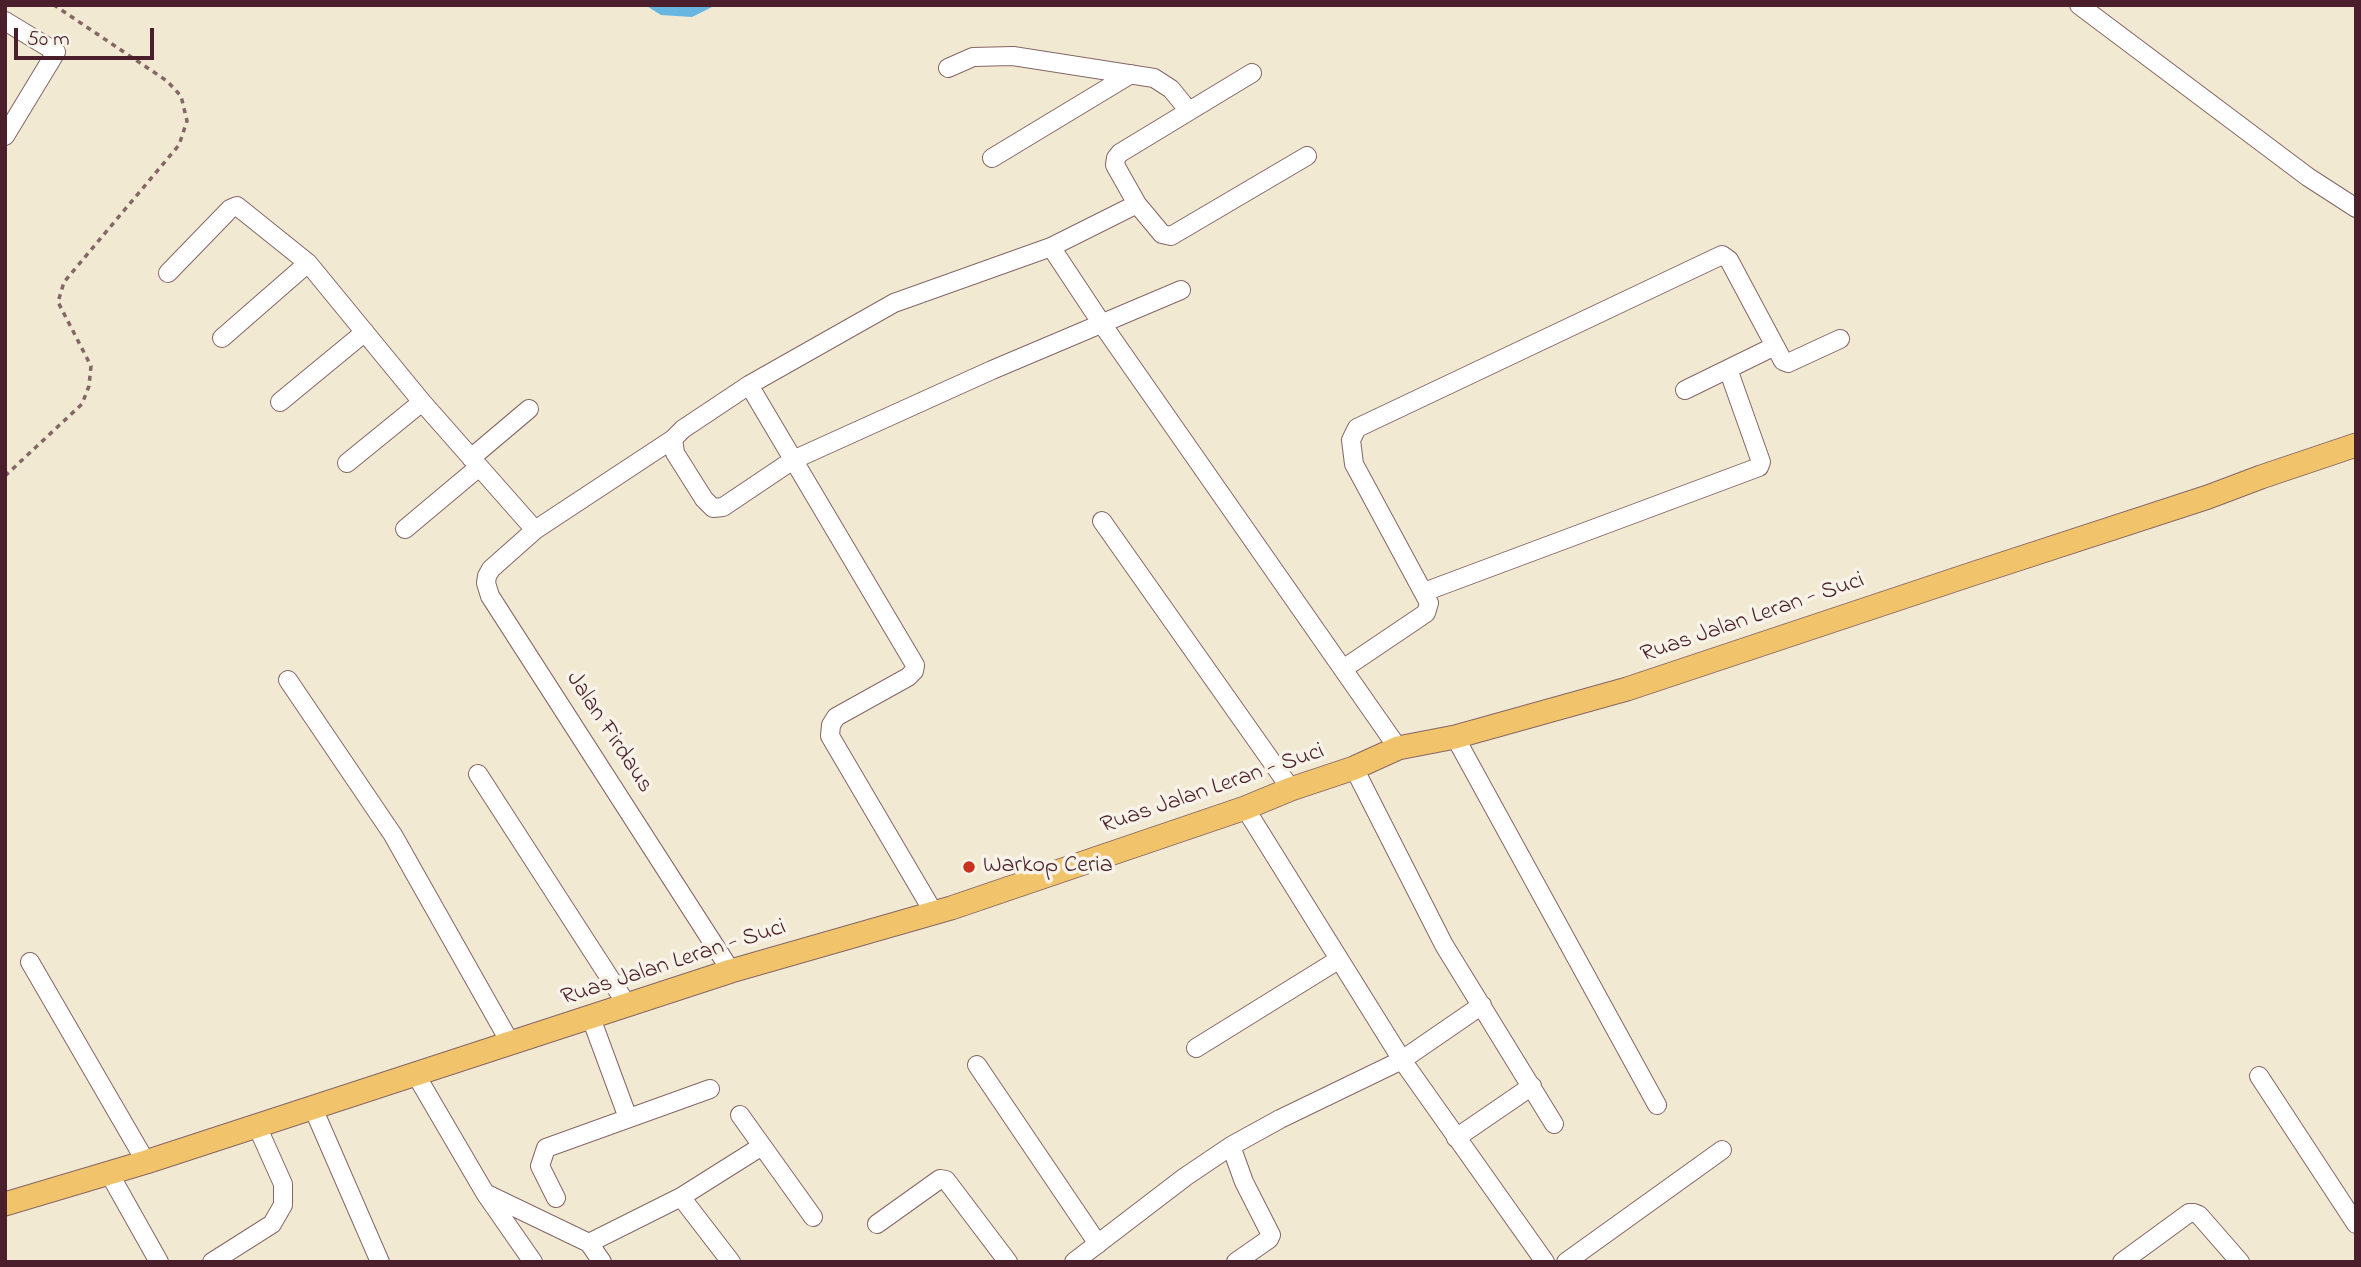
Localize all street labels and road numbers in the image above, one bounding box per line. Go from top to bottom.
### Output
street label: Ruas Jalan Leran - Suci [1637,567,1869,671]
street label: Jalan Firdaus [558,667,658,799]
street label: Ruas Jalan Leran - Suci [1097,738,1329,842]
street label: Ruas Jalan Leran - Suci [558,914,790,1014]

